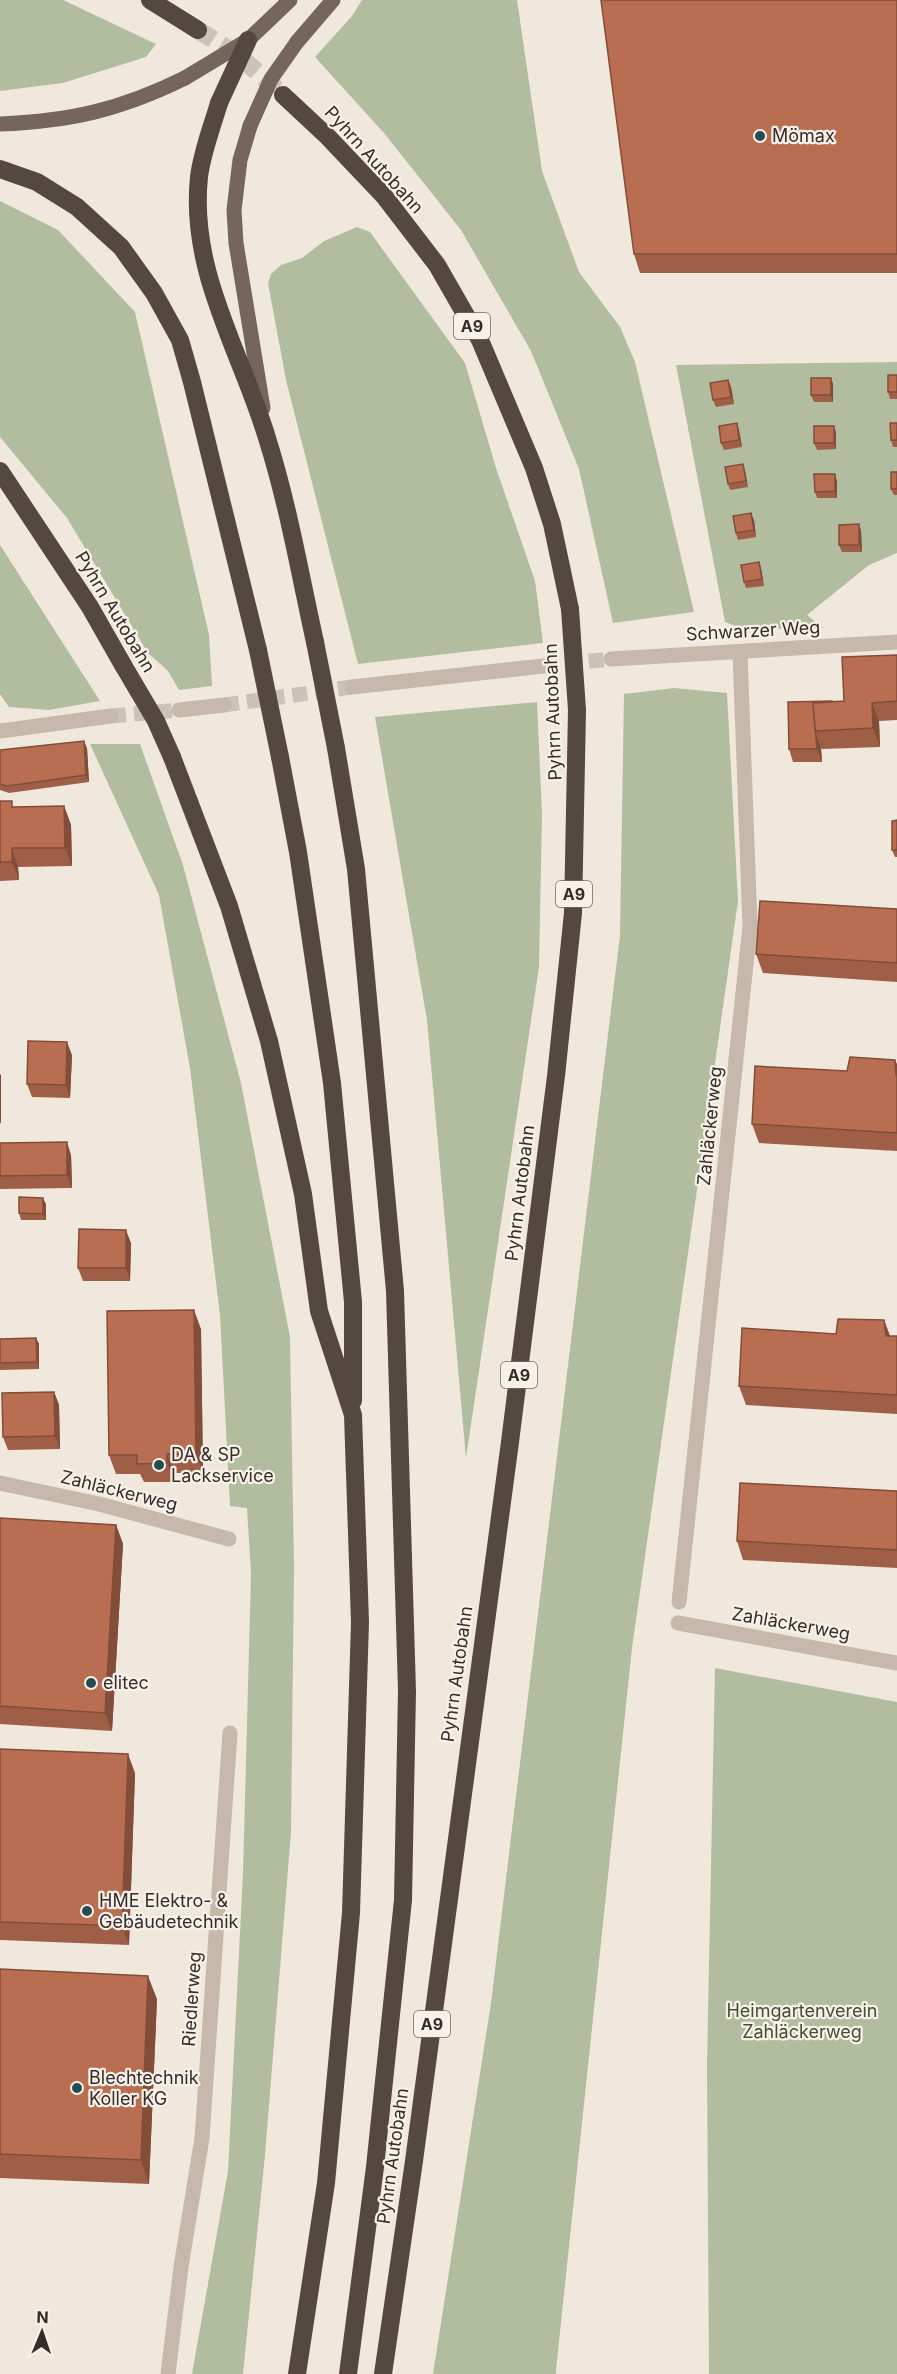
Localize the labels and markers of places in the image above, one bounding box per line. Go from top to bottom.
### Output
place label: Mömax [772,125,835,146]
marker: Mömax [753,129,767,143]
place label: DA & SP Lackservice [171,1444,274,1486]
marker: DA & SP Lackservice [152,1458,166,1472]
place label: elitec [103,1672,149,1693]
marker: elitec [84,1676,98,1690]
place label: HME Elektro- & Gebäudetechnik [99,1890,239,1932]
marker: HME Elektro- & Gebäudetechnik [80,1904,94,1918]
place label: Blechtechnik Koller KG [89,2067,199,2109]
marker: Blechtechnik Koller KG [70,2081,84,2095]

